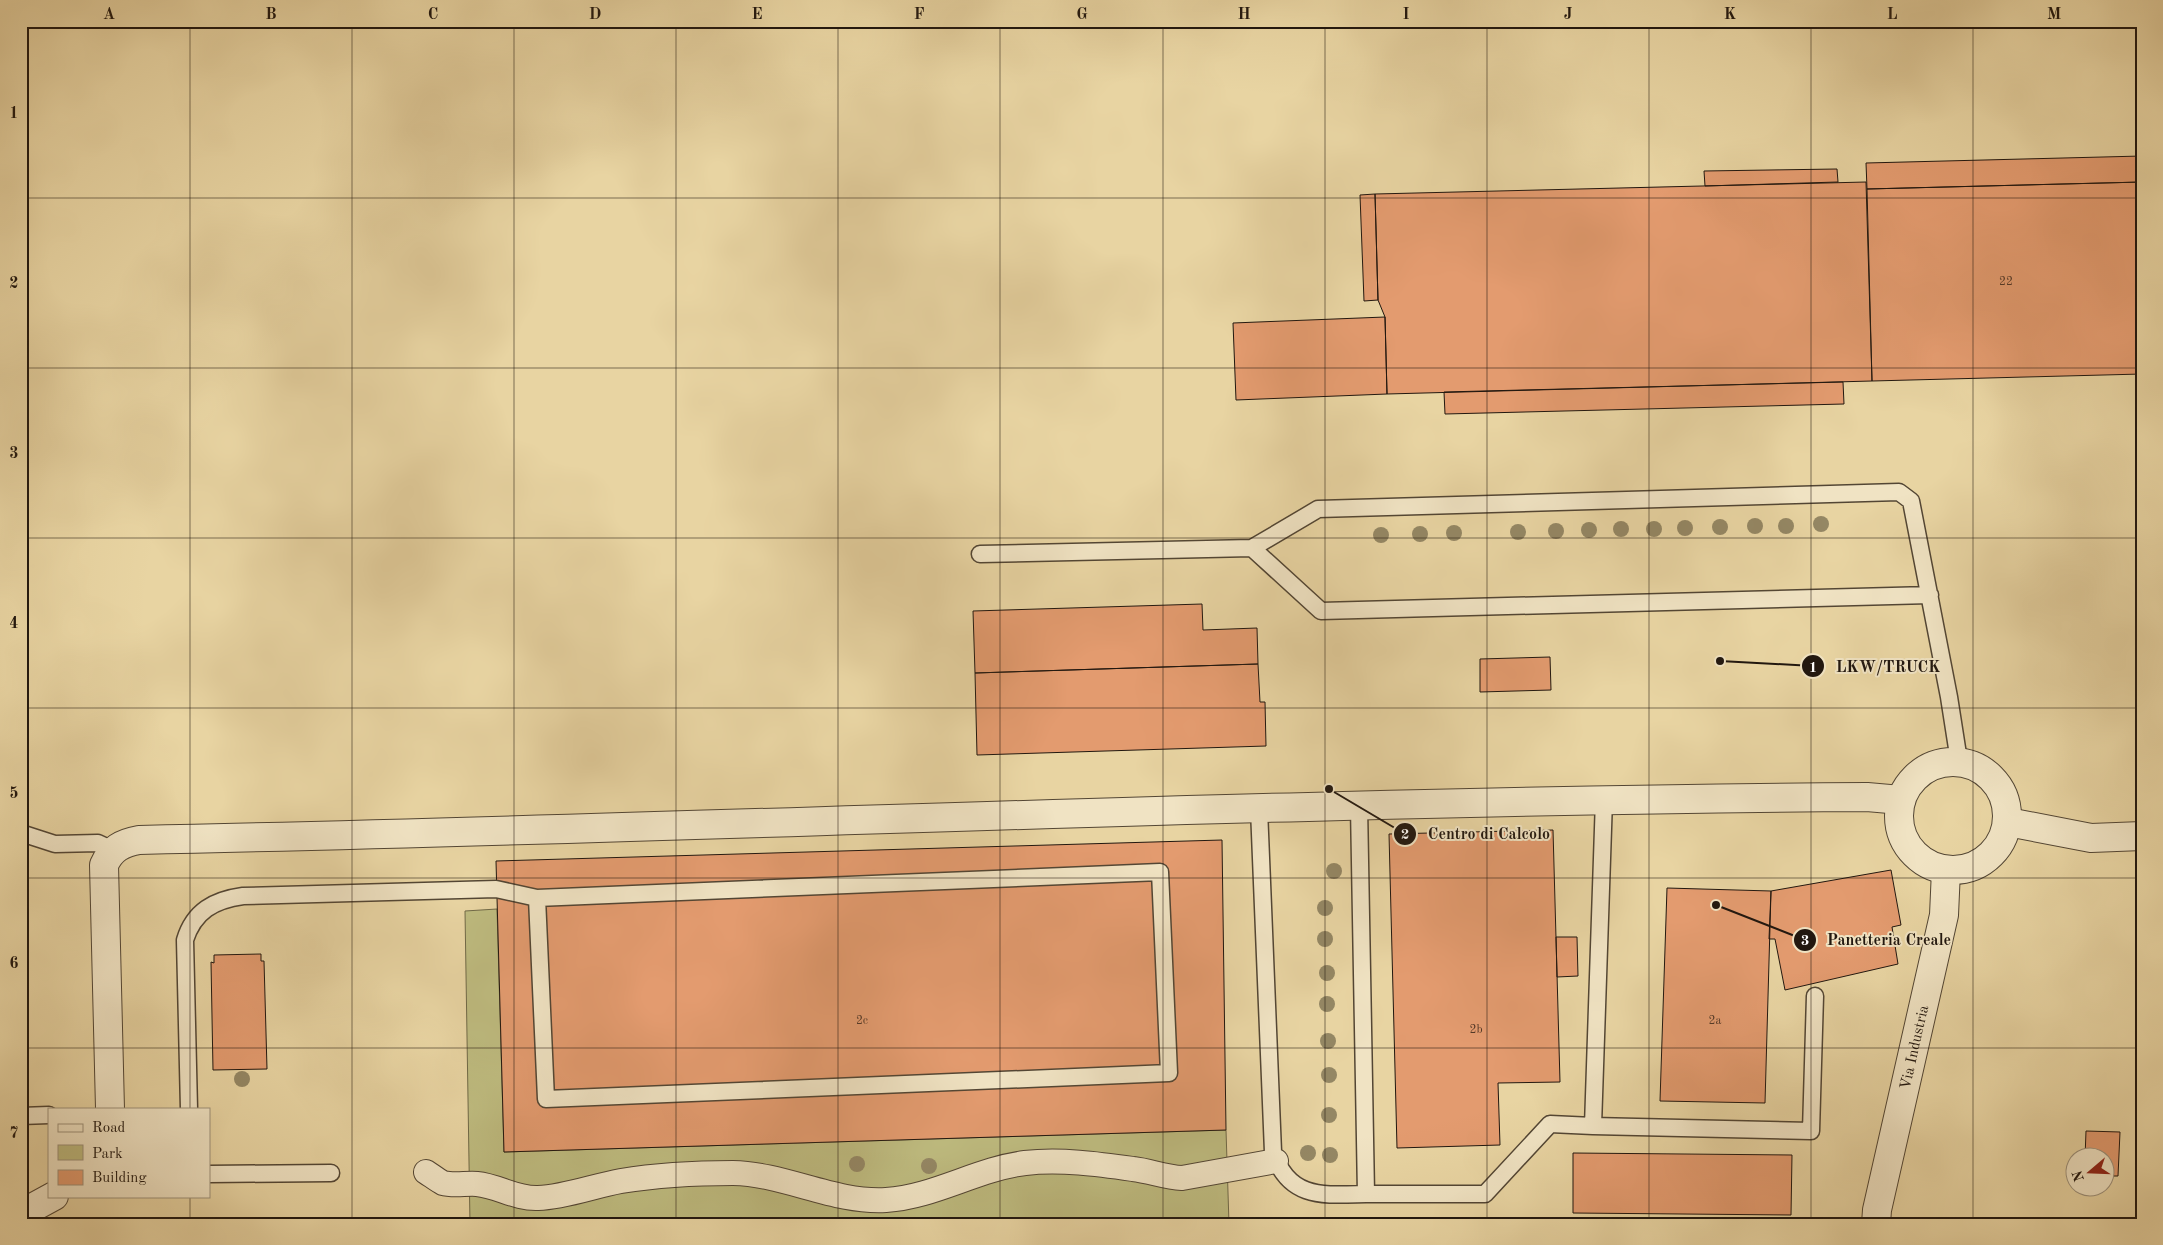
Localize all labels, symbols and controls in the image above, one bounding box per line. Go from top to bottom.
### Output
text: A [103,7,115,23]
text: B [265,7,277,23]
text: C [428,7,438,23]
text: D [589,7,601,23]
text: E [751,7,763,23]
text: F [914,7,925,23]
text: G [1076,7,1088,23]
text: H [1237,7,1251,23]
text: I [1402,7,1410,23]
text: J [1564,7,1573,23]
text: K [1724,7,1736,23]
text: L [1887,7,1898,23]
text: M [2047,7,2061,23]
text: 1 [9,106,19,122]
text: 2 [9,276,19,292]
house number: 22 [1999,276,2013,288]
text: 3 [9,446,19,462]
text: 4 [9,616,19,632]
callout: LKW/TRUCK [1800,651,1950,682]
text: LKW/TRUCK [1836,660,1940,676]
text: 1 [1809,661,1817,676]
text: 5 [9,786,19,802]
callout: Centro di Calcolo [1393,818,1560,849]
text: Centro di Calcolo [1428,827,1550,843]
text: 2 [1401,828,1409,843]
callout: Panetteria Creale [1792,924,1962,955]
text: Panetteria Creale [1827,933,1951,949]
text: 3 [1801,934,1809,949]
text: 6 [9,956,19,972]
street label: Via Industria [1899,1003,1932,1091]
house number: 2c [856,1015,868,1027]
house number: 2a [1709,1015,1722,1027]
house number: 2b [1469,1024,1483,1036]
legend [48,1108,210,1198]
text: Road [92,1121,126,1136]
text: 7 [9,1126,19,1142]
text: Park [92,1147,123,1162]
north arrow [2066,1148,2116,1198]
text: N [2070,1168,2087,1183]
text: Building [92,1171,147,1186]

